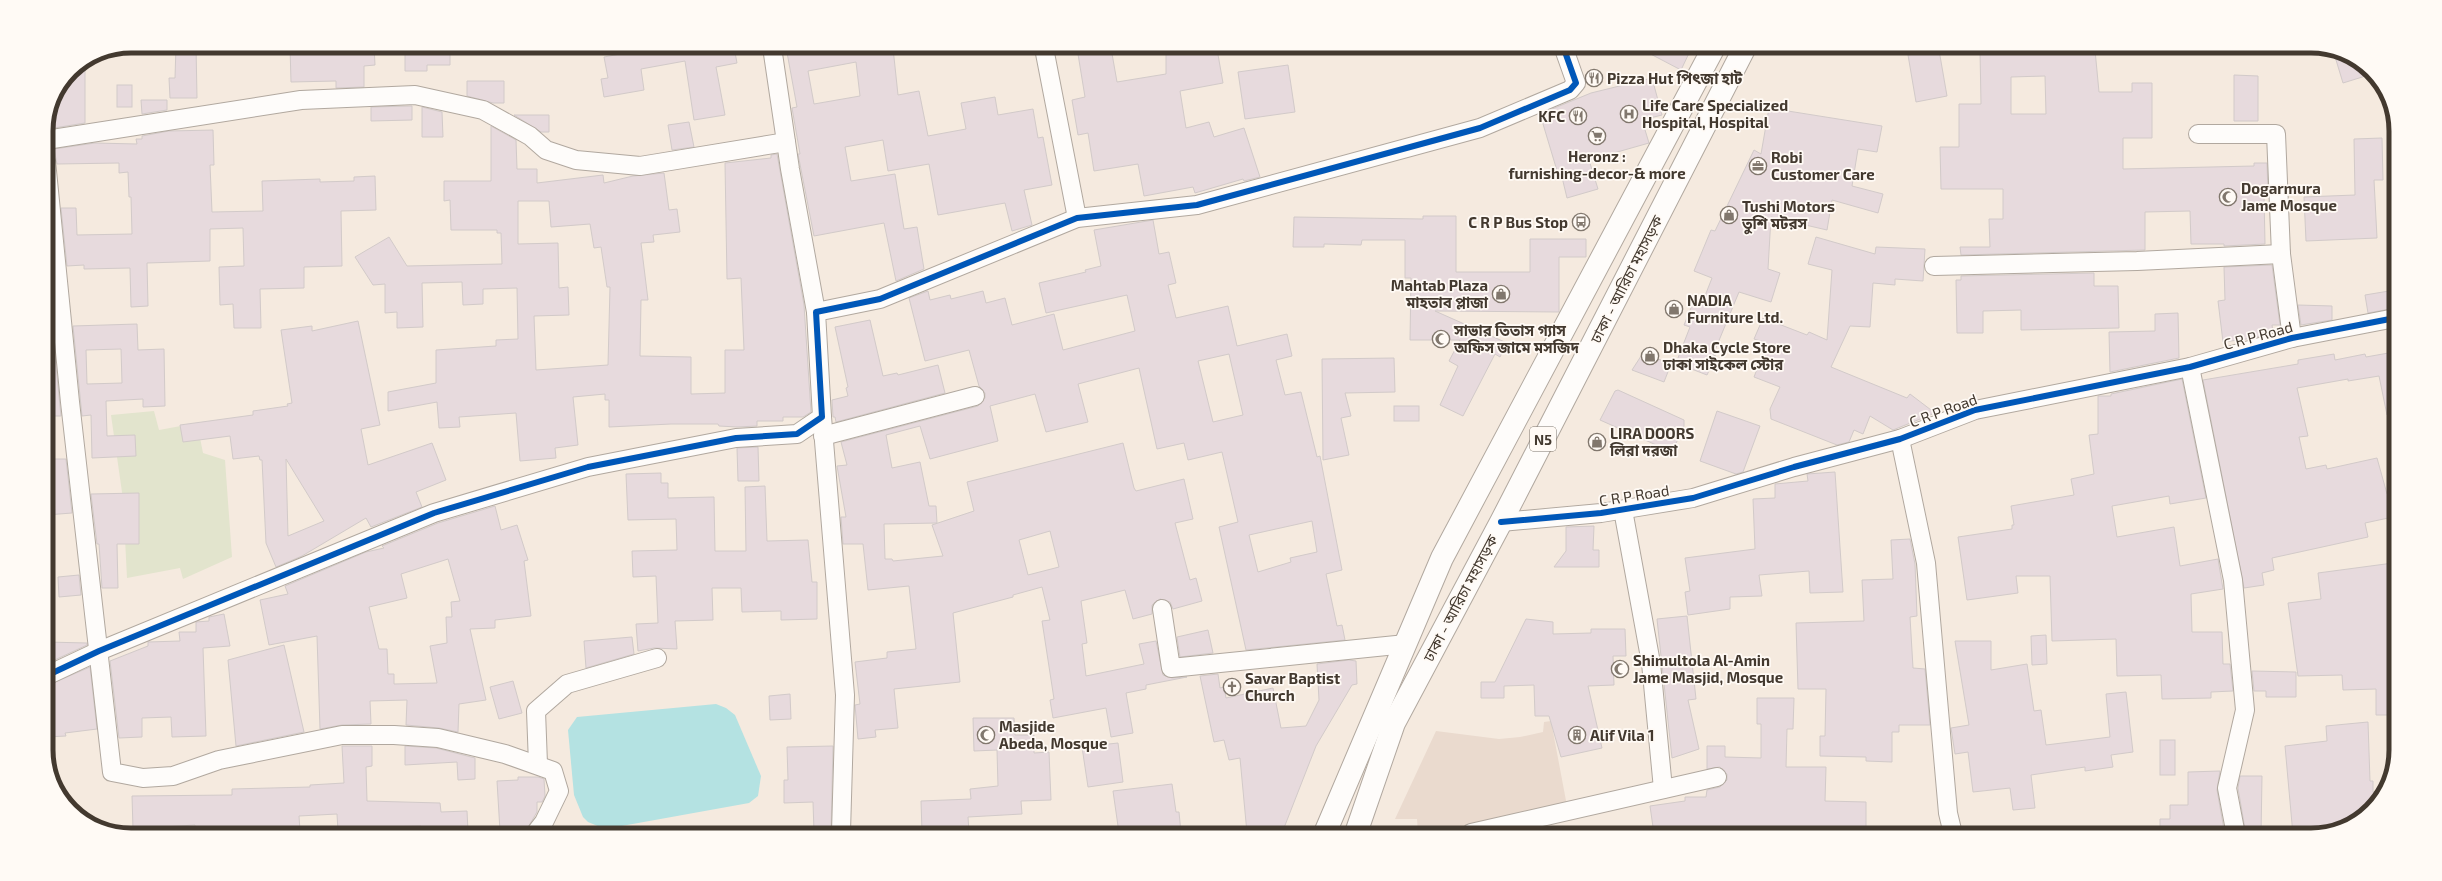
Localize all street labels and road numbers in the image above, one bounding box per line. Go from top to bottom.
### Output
street label: ঢাকা - আরিচা মহাসড়ক [1586,211,1666,347]
street label: C R P Road [2221,317,2295,353]
street label: C R P Road [1907,389,1979,431]
road number: N5 [1530,427,1556,451]
street label: C R P Road [1598,481,1670,509]
street label: ঢাকা - আরিচা মহাসড়ক [1419,531,1501,665]

